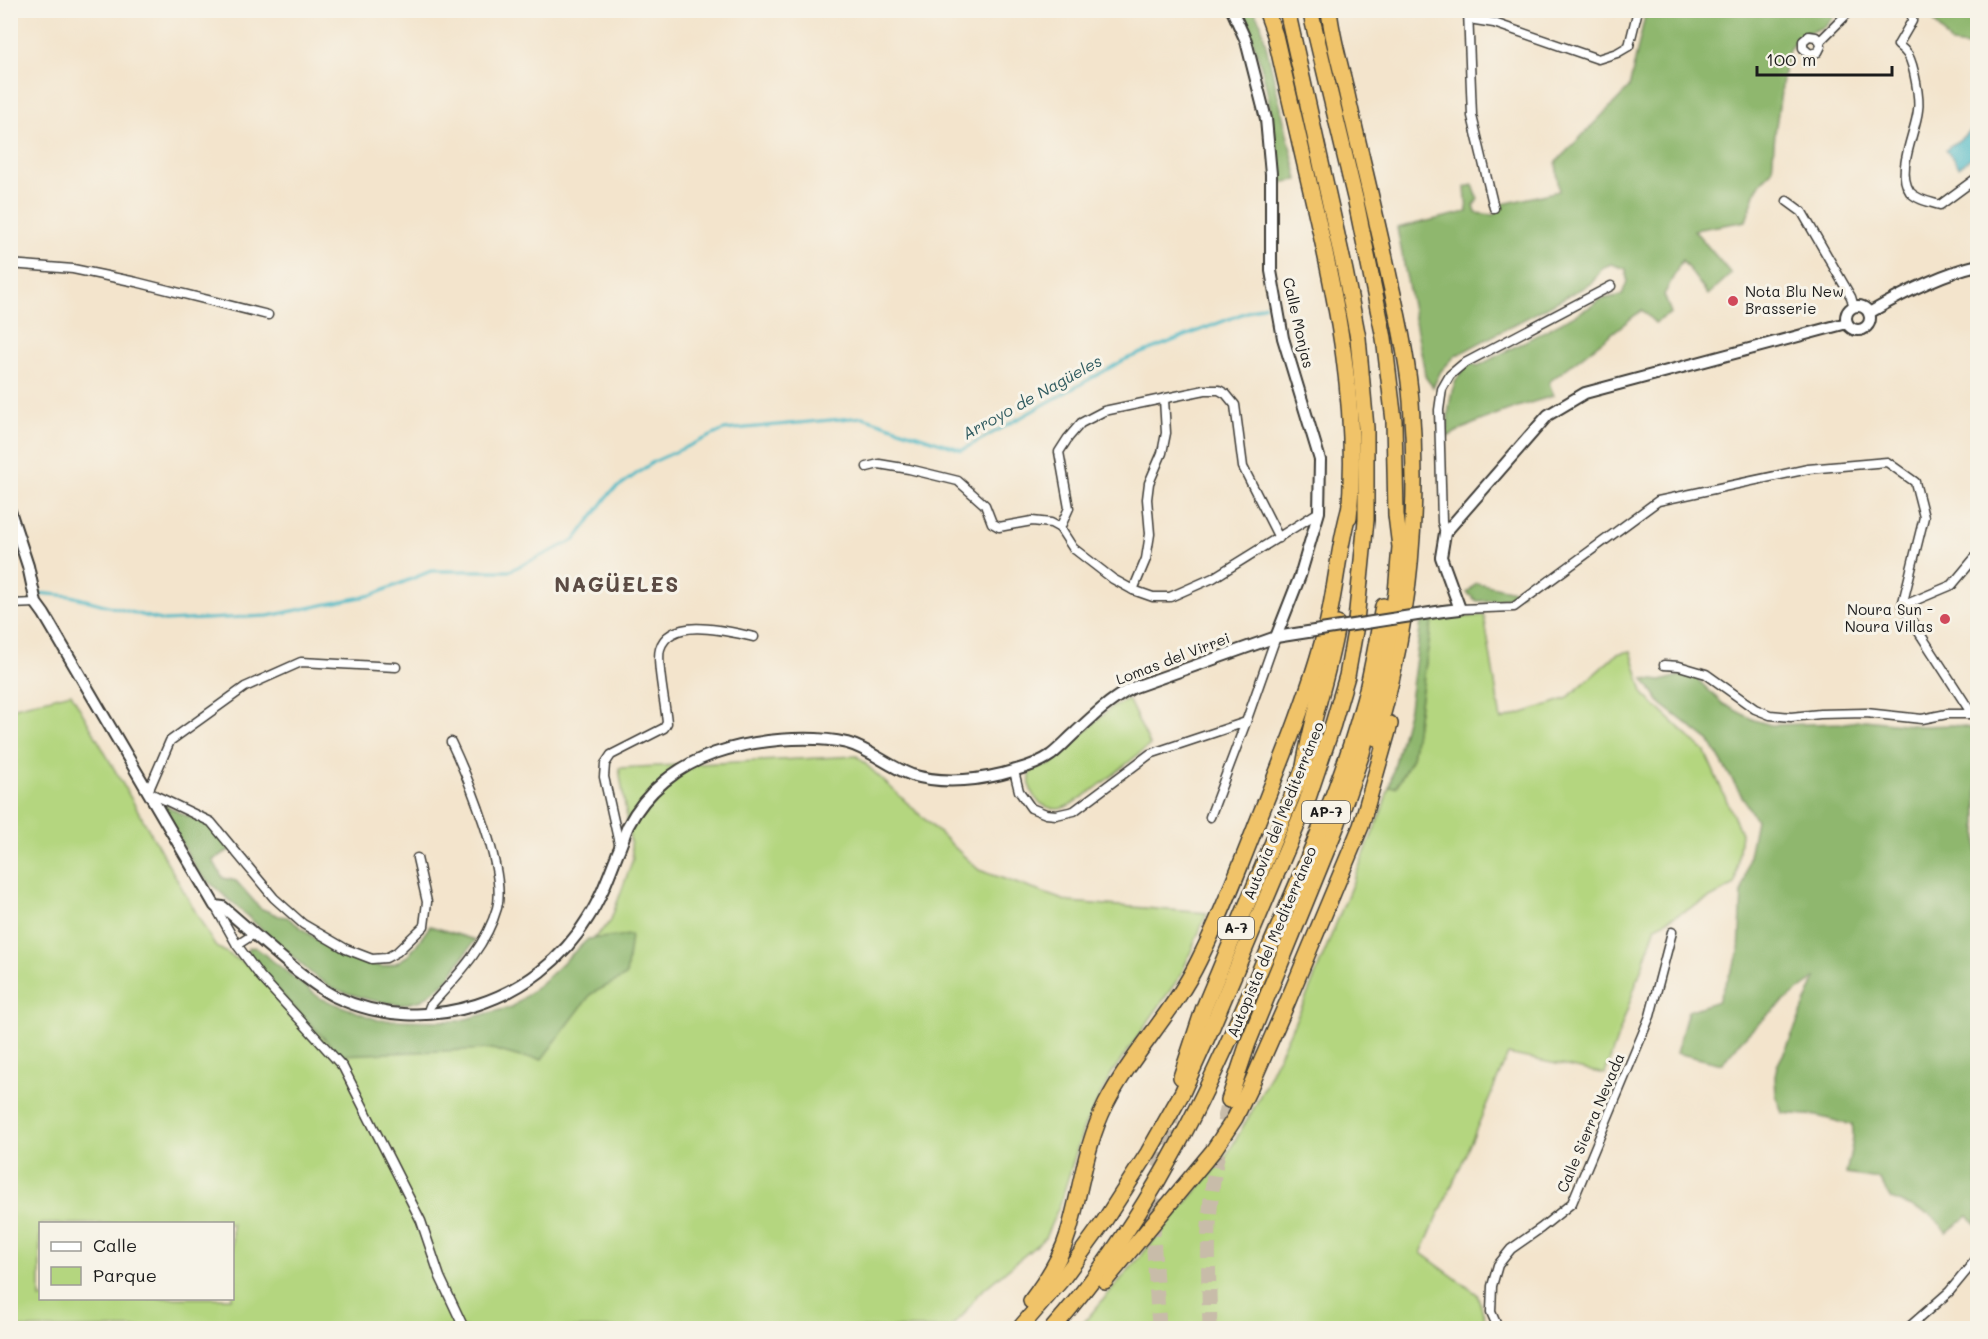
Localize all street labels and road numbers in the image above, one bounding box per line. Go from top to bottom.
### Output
street label: Calle Monjas [1279,275,1319,370]
street label: Lomas del Virrei [1113,627,1233,689]
street label: Autovía del Mediterráneo [1238,719,1328,903]
road number: AP-7 [1302,801,1350,823]
street label: Autopista del Mediterráneo [1222,843,1320,1040]
road number: A-7 [1218,917,1254,939]
street label: Calle Sierra Nevada [1552,1050,1629,1195]

